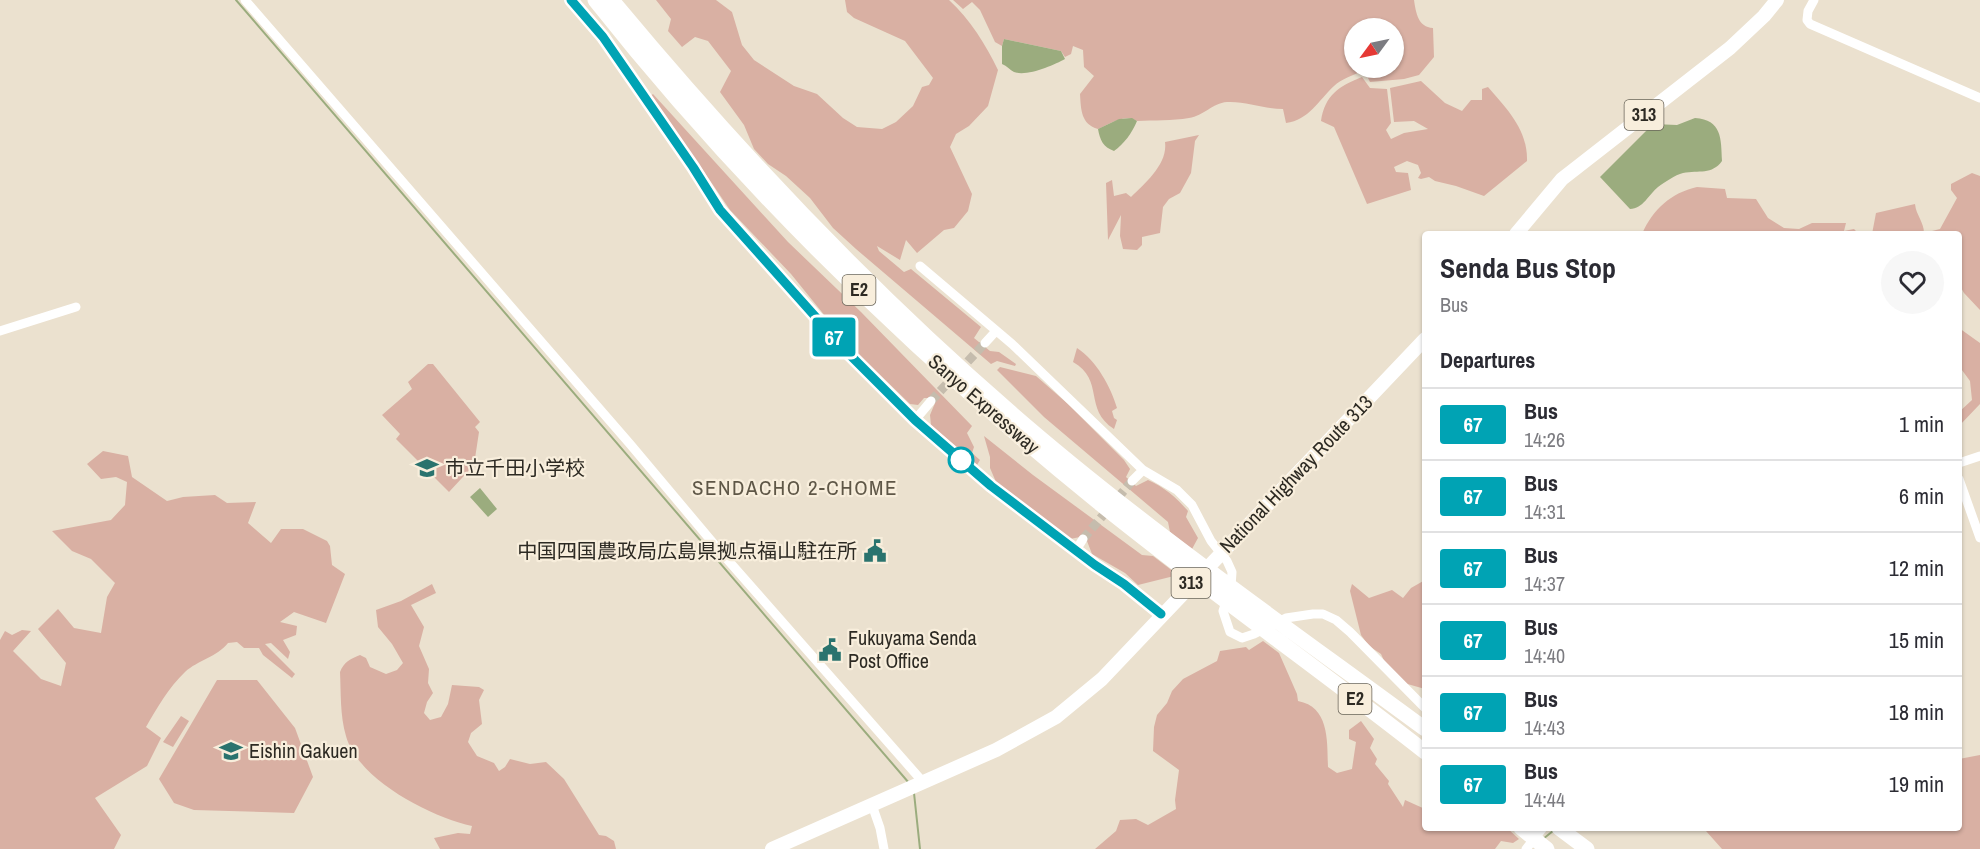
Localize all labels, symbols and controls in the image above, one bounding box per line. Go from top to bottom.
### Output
north arrow [1344,18,1404,78]
map controls [1344,18,1404,78]
road number: 313 [1624,100,1664,130]
text: Senda Bus Stop [1440,249,1616,287]
button: heart [1881,251,1944,314]
road number: E2 [842,275,876,305]
text: Bus [1440,291,1468,318]
line badge: 67 [807,318,861,356]
text: 67 [824,323,844,352]
text: Departures [1440,345,1535,375]
street label: Sanyo Expressway [923,348,1046,460]
street label: National Highway Route 313 [1213,389,1378,558]
text: Bus [1524,396,1558,426]
text: 1 min [1899,409,1944,439]
text: 67 [1463,410,1483,439]
text: 14:26 [1524,426,1565,453]
unlabelled marker [948,447,974,473]
place label: 市立千田小学校 [445,454,585,481]
school or university icon: 市立千田小学校 [414,455,440,481]
text: Bus [1524,468,1558,498]
district label: SENDACHO 2-CHOME [692,473,898,502]
text: 6 min [1899,481,1944,511]
text: 67 [1463,482,1483,511]
text: 14:31 [1524,498,1565,525]
place label: 中国四国農政局広島県拠点福山駐在所 [517,537,857,564]
public building icon: 中国四国農政局広島県拠点福山駐在所 [862,538,888,564]
text: Bus [1524,540,1558,570]
text: 12 min [1889,553,1944,583]
text: 67 [1463,554,1483,583]
road number: 313 [1172,568,1210,598]
text: 14:37 [1524,570,1565,597]
text: Bus [1524,612,1558,642]
place label: Fukuyama Senda Post Office [848,624,977,674]
text: 15 min [1889,625,1944,655]
text: 67 [1463,626,1483,655]
public building icon: Fukuyama Senda Post Office [817,637,843,663]
text: 14:40 [1524,642,1565,669]
road number: E2 [1338,684,1372,714]
text: Bus [1524,684,1558,714]
text: 18 min [1889,697,1944,727]
text: 67 [1463,698,1483,727]
text: 14:43 [1524,714,1565,741]
place label: Eishin Gakuen [249,737,358,764]
school or university icon: Eishin Gakuen [218,738,244,764]
text: Bus [1524,756,1558,786]
text: 19 min [1889,769,1944,799]
text: 67 [1463,770,1483,799]
text: 14:44 [1524,786,1565,813]

